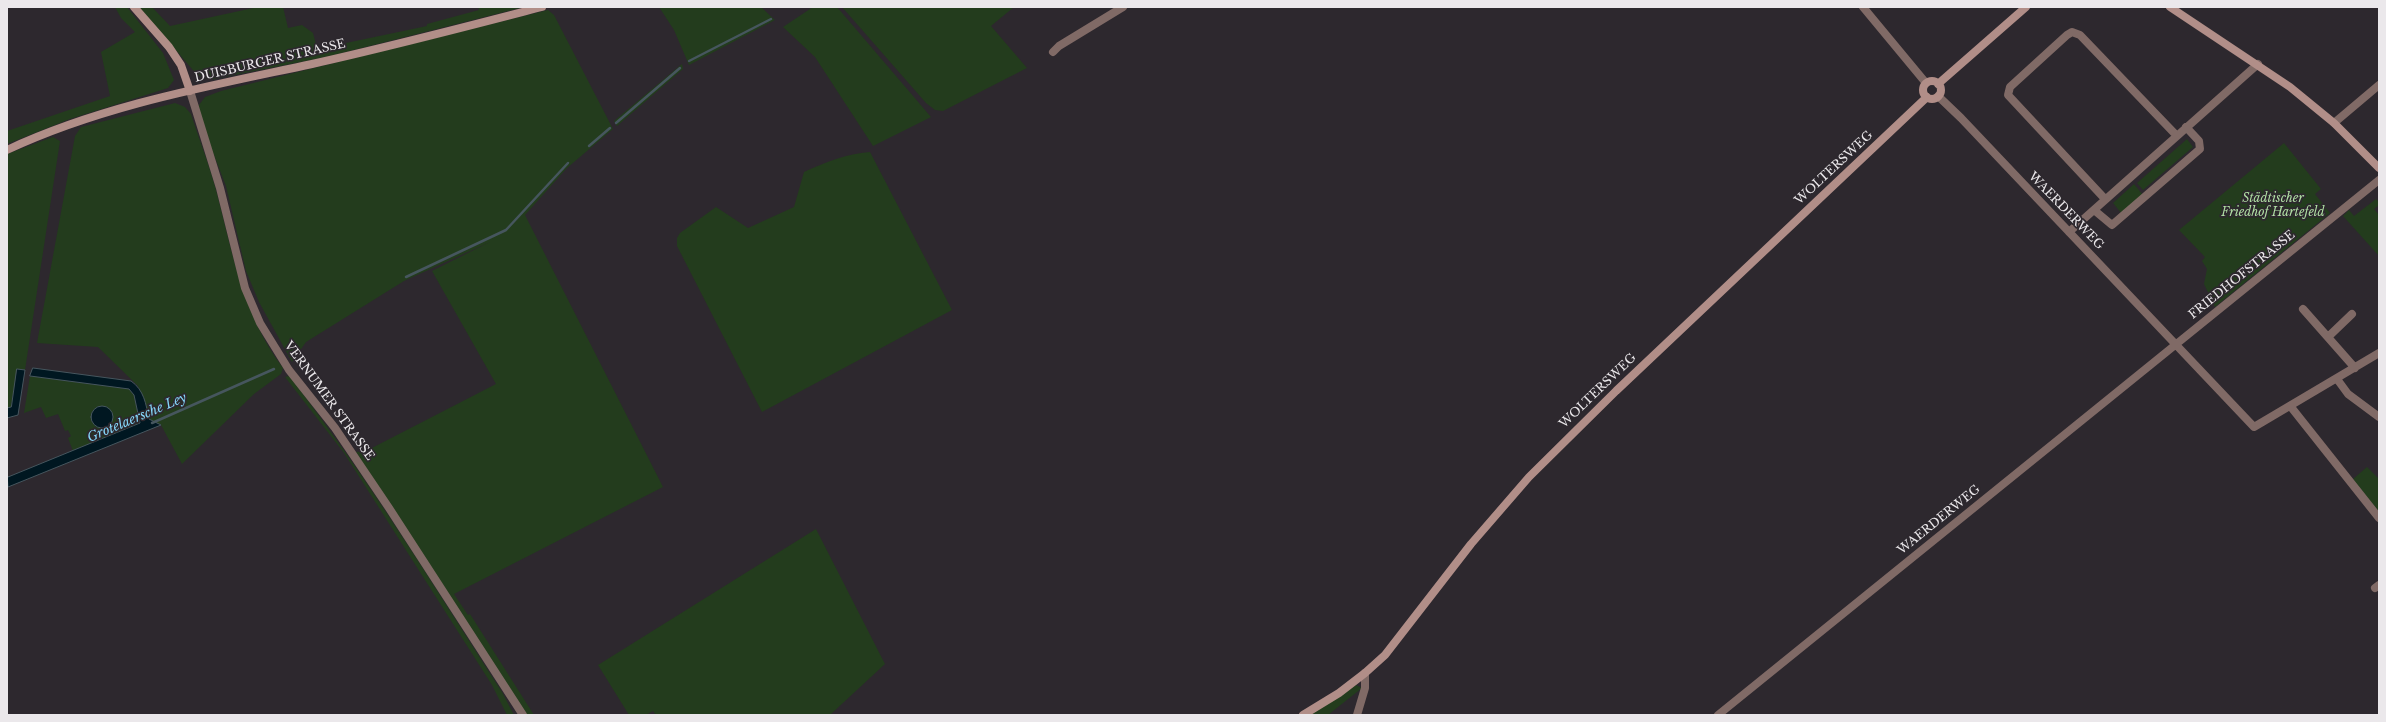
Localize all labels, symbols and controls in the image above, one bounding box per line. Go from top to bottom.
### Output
street label: DUISBURGER STRASSE [193,37,347,85]
street label: WOLTERSWEG [1792,128,1876,208]
street label: WAERDERWEG [2025,169,2107,253]
park label: Städtischer Friedhof Hartefeld [2221,192,2325,220]
street label: FRIEDHOFSTRASSE [2186,228,2298,322]
street label: VERNUMER STRASSE [281,339,377,463]
street label: WOLTERSWEG [1557,351,1639,431]
water label: Grotelaersche Ley [85,390,189,446]
street label: WAERDERWEG [1895,482,1983,558]

